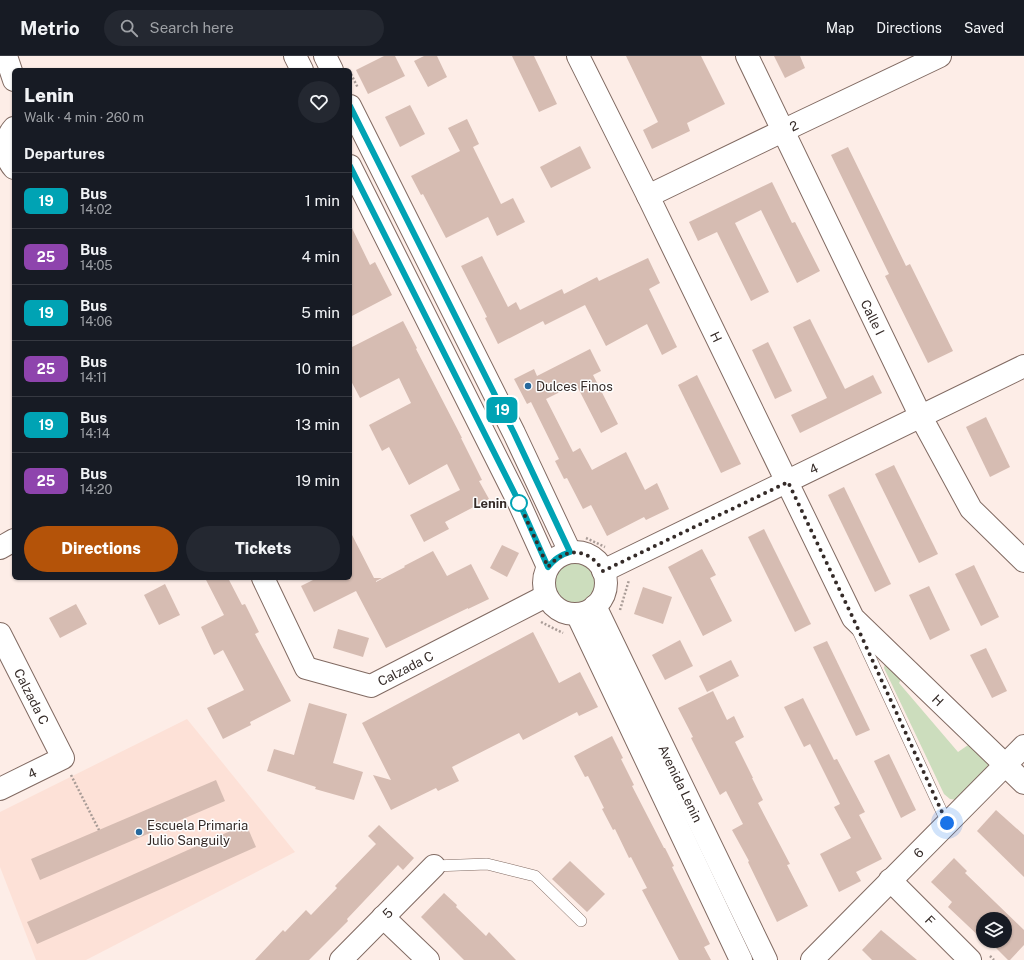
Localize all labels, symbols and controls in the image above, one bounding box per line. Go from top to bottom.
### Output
search box [104,10,384,46]
text: Metrio [20,17,80,39]
icon: search [118,17,140,39]
text: Search here [150,19,234,36]
text: Map [826,20,854,36]
text: Directions [876,20,942,36]
text: Saved [964,20,1004,36]
button: heart [298,81,340,123]
text: Lenin [24,84,74,106]
text: Walk · 4 min · 260 m [24,110,144,125]
street label: 2 [787,117,801,134]
text: Departures [24,145,105,162]
text: Bus [80,185,107,202]
text: 1 min [305,192,340,209]
text: 19 [38,193,54,209]
text: 14:02 [80,202,112,217]
text: Bus [80,241,107,258]
text: 4 min [301,248,340,265]
text: 25 [37,249,55,265]
text: 14:05 [80,258,113,273]
text: Bus [80,297,107,314]
street label: Calle I [858,297,887,338]
text: 5 min [301,304,340,321]
text: 19 [38,305,54,321]
text: 14:06 [80,314,112,329]
street label: H [707,329,725,345]
text: Bus [80,353,107,370]
text: 10 min [296,360,340,377]
text: 25 [37,361,55,377]
text: 14:11 [80,370,107,385]
place label: Dulces Finos [536,379,613,394]
marker: Dulces Finos [523,381,533,391]
line badge: 19 [484,397,520,423]
text: 19 [494,402,510,418]
text: Bus [80,409,107,426]
text: 13 min [295,416,340,433]
text: 19 [38,417,54,433]
text: 14:14 [80,426,110,441]
street label: 4 [807,460,821,478]
text: Bus [80,465,107,482]
text: 19 min [295,472,340,489]
text: 25 [37,473,55,489]
text: 14:20 [80,482,112,497]
marker: Lenin [510,494,528,512]
place label: Lenin [473,496,507,511]
button: Directions [24,526,178,572]
button: Tickets [186,526,340,572]
street label: Calzada C [375,648,436,689]
street label: Calzada C [11,666,52,727]
street label: H [929,692,947,709]
street label: Avenida Lenin [655,742,705,825]
street label: 4 [25,765,39,782]
your location [937,813,957,833]
place label: Escuela Primaria Julio Sanguily [147,818,248,848]
marker: Escuela Primaria Julio Sanguily [134,827,144,837]
street label: 6 [910,845,927,861]
street label: 5 [380,905,396,922]
map controls [976,912,1012,948]
button: layers [976,912,1012,948]
street label: F [922,913,938,929]

